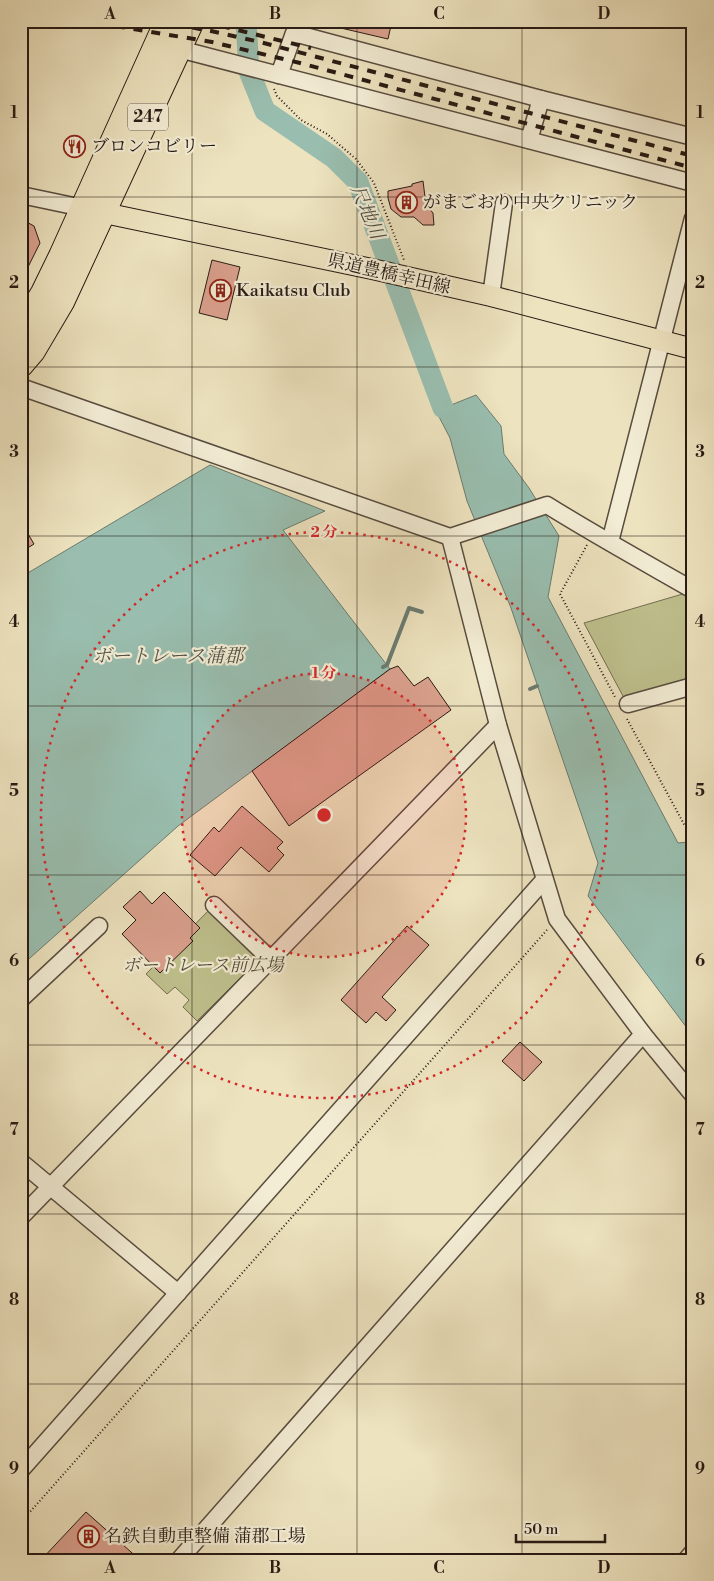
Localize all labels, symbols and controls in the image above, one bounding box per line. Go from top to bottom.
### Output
text: A [103,4,116,24]
text: B [269,4,281,24]
text: C [433,4,445,24]
text: D [598,4,611,24]
text: 1 [10,103,18,123]
text: 1 [696,103,704,123]
road number: 247 [128,104,168,130]
restaurant icon: ブロンコビリー [63,134,87,158]
place label: ブロンコビリー [91,135,217,158]
water label: 尺地川 [345,181,390,245]
building icon: がまごおり中央クリニック [395,190,419,214]
place label: がまごおり中央クリニック [423,191,638,214]
street label: 県道豊橋幸田線 [325,249,453,299]
text: 2 [9,273,19,293]
text: 2 [695,273,705,293]
building icon: Kaikatsu Club [208,278,232,302]
place label: Kaikatsu Club [236,279,350,302]
text: 3 [9,442,19,462]
text: 3 [695,442,705,462]
text: 2 分 [311,523,337,542]
text: 4 [9,612,20,632]
text: 4 [695,612,706,632]
water label: ボートレース蒲郡 [92,644,247,668]
text: 1 分 [312,664,336,683]
text: 5 [9,781,19,801]
text: 5 [695,781,705,801]
centre of rings [315,806,333,824]
text: 6 [9,951,19,971]
text: 6 [695,951,705,971]
park label: ボートレース前広場 [122,954,286,977]
text: 7 [9,1120,19,1140]
text: 7 [695,1120,705,1140]
text: 8 [9,1290,19,1310]
text: 8 [695,1290,705,1310]
text: 9 [9,1459,19,1479]
text: 9 [695,1459,705,1479]
scale bar [516,1511,605,1543]
text: 50 m [524,1520,558,1539]
building icon: 名鉄自動車整備 蒲郡工場 [76,1524,100,1548]
place label: 名鉄自動車整備 蒲郡工場 [104,1525,306,1548]
text: A [103,1558,116,1578]
text: B [269,1558,281,1578]
text: C [433,1558,445,1578]
text: D [598,1558,611,1578]

